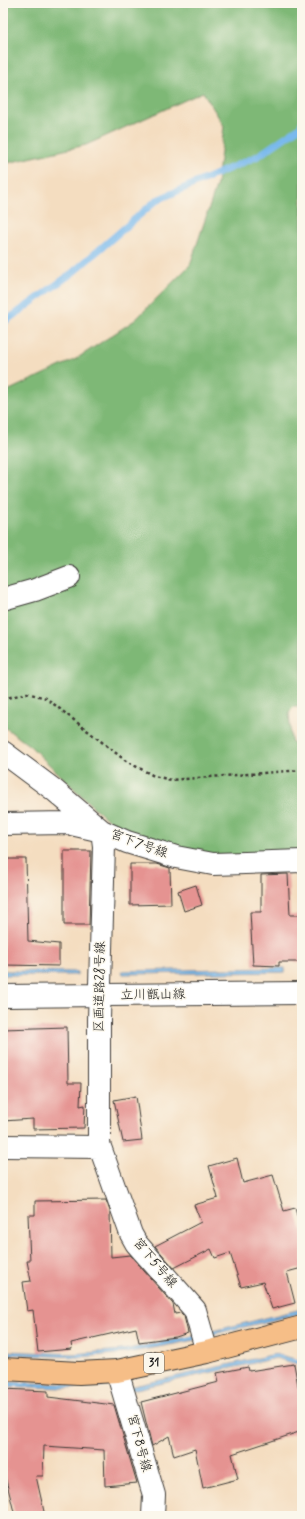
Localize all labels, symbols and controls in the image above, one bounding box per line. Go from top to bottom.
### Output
street label: 宮下7号線 [108,826,171,863]
street label: 区画道路28号線 [91,940,109,1033]
street label: 立川甑山線 [120,986,187,1004]
street label: 宮下5号線 [129,1235,181,1292]
road number: 31 [144,1353,164,1373]
street label: 宮下8号線 [123,1412,155,1475]

